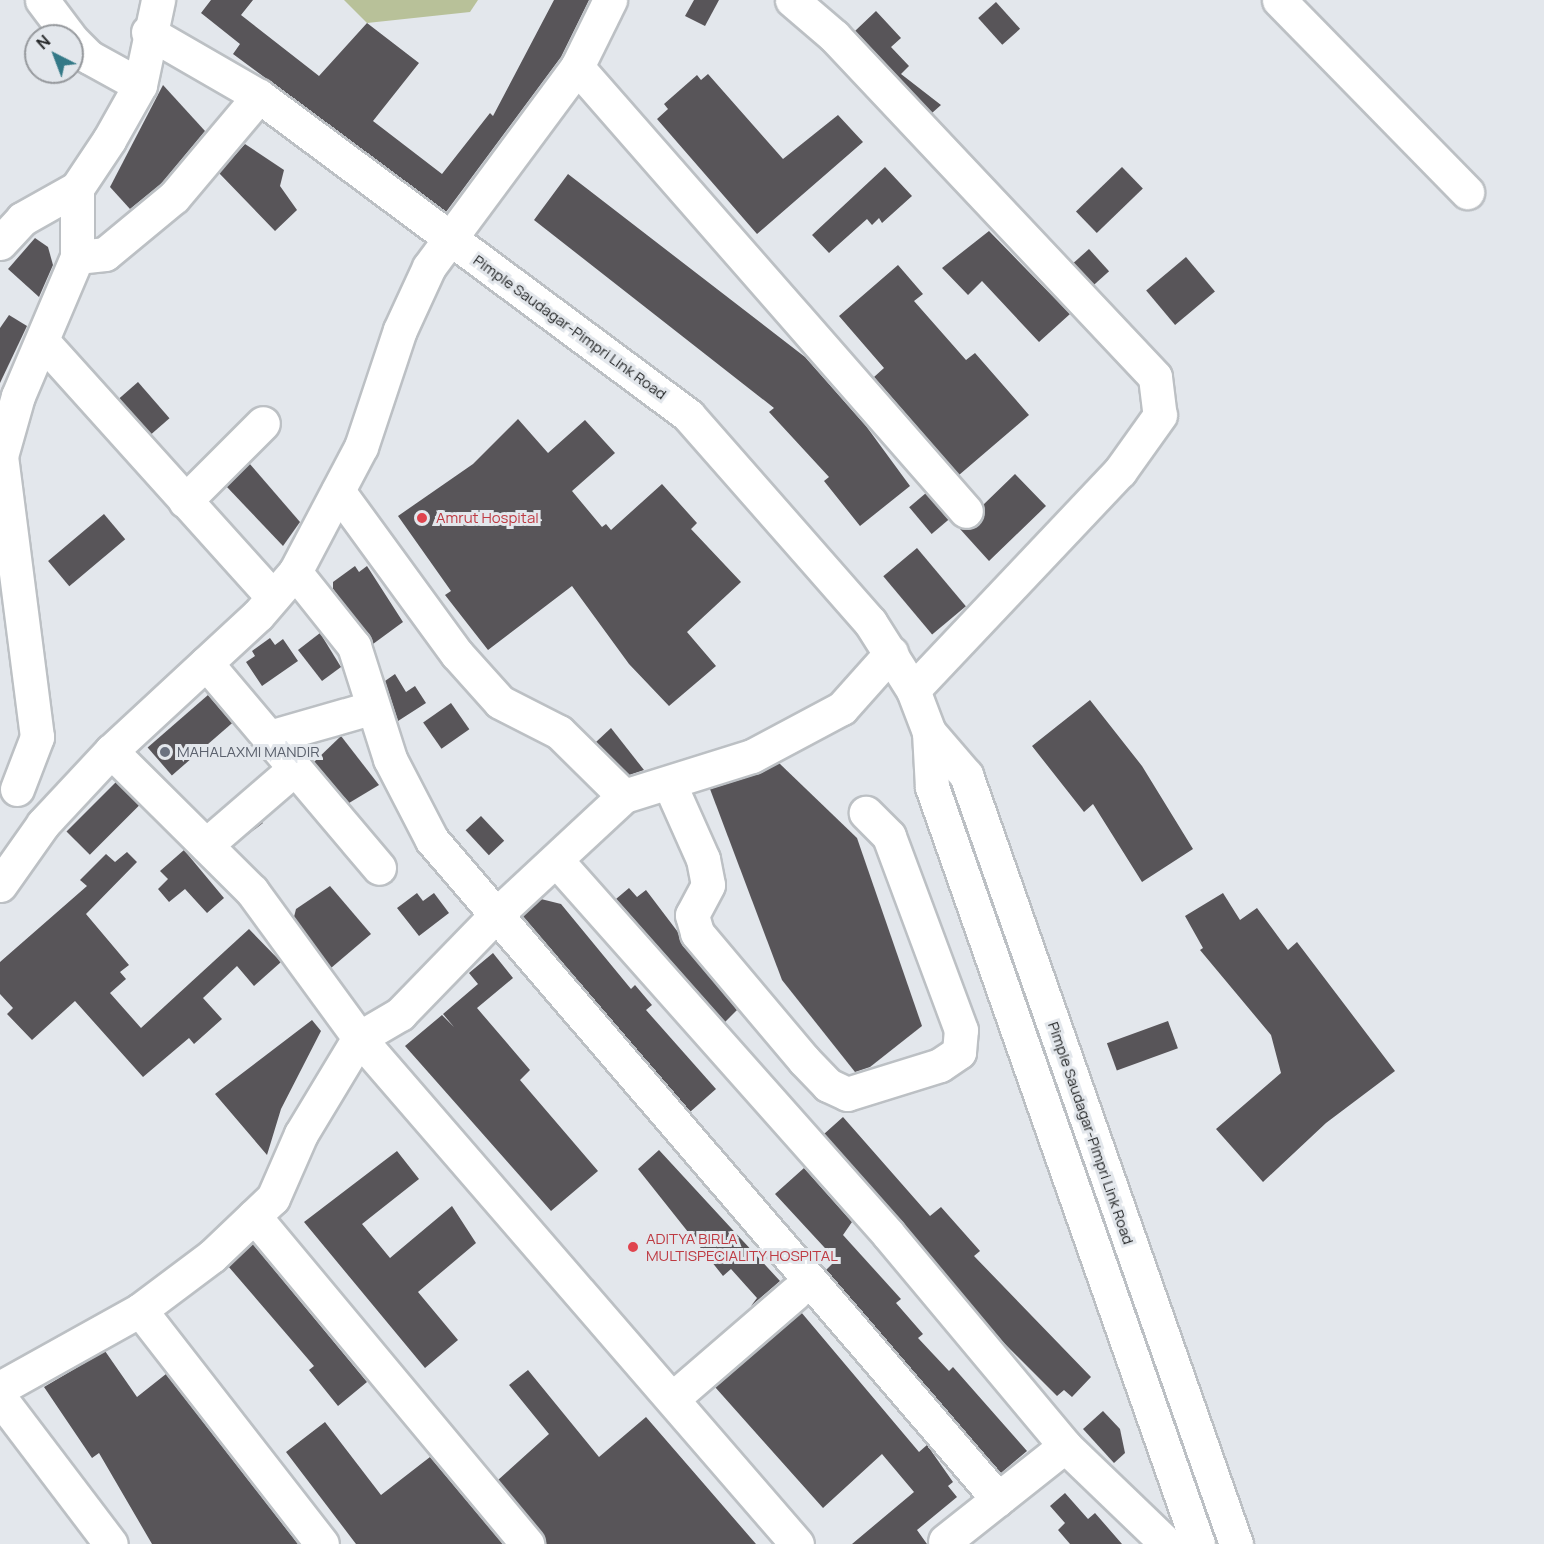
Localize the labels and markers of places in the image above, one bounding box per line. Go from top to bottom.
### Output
marker: Amrut Hospital [413,509,431,527]
place label: Amrut Hospital [436,509,539,527]
place label: MAHALAXMI MANDIR [177,743,320,761]
marker: MAHALAXMI MANDIR [158,745,172,759]
place label: ADITYA BIRLA MULTISPECIALITY HOSPITAL [646,1229,839,1264]
marker: ADITYA BIRLA MULTISPECIALITY HOSPITAL [624,1238,642,1256]

